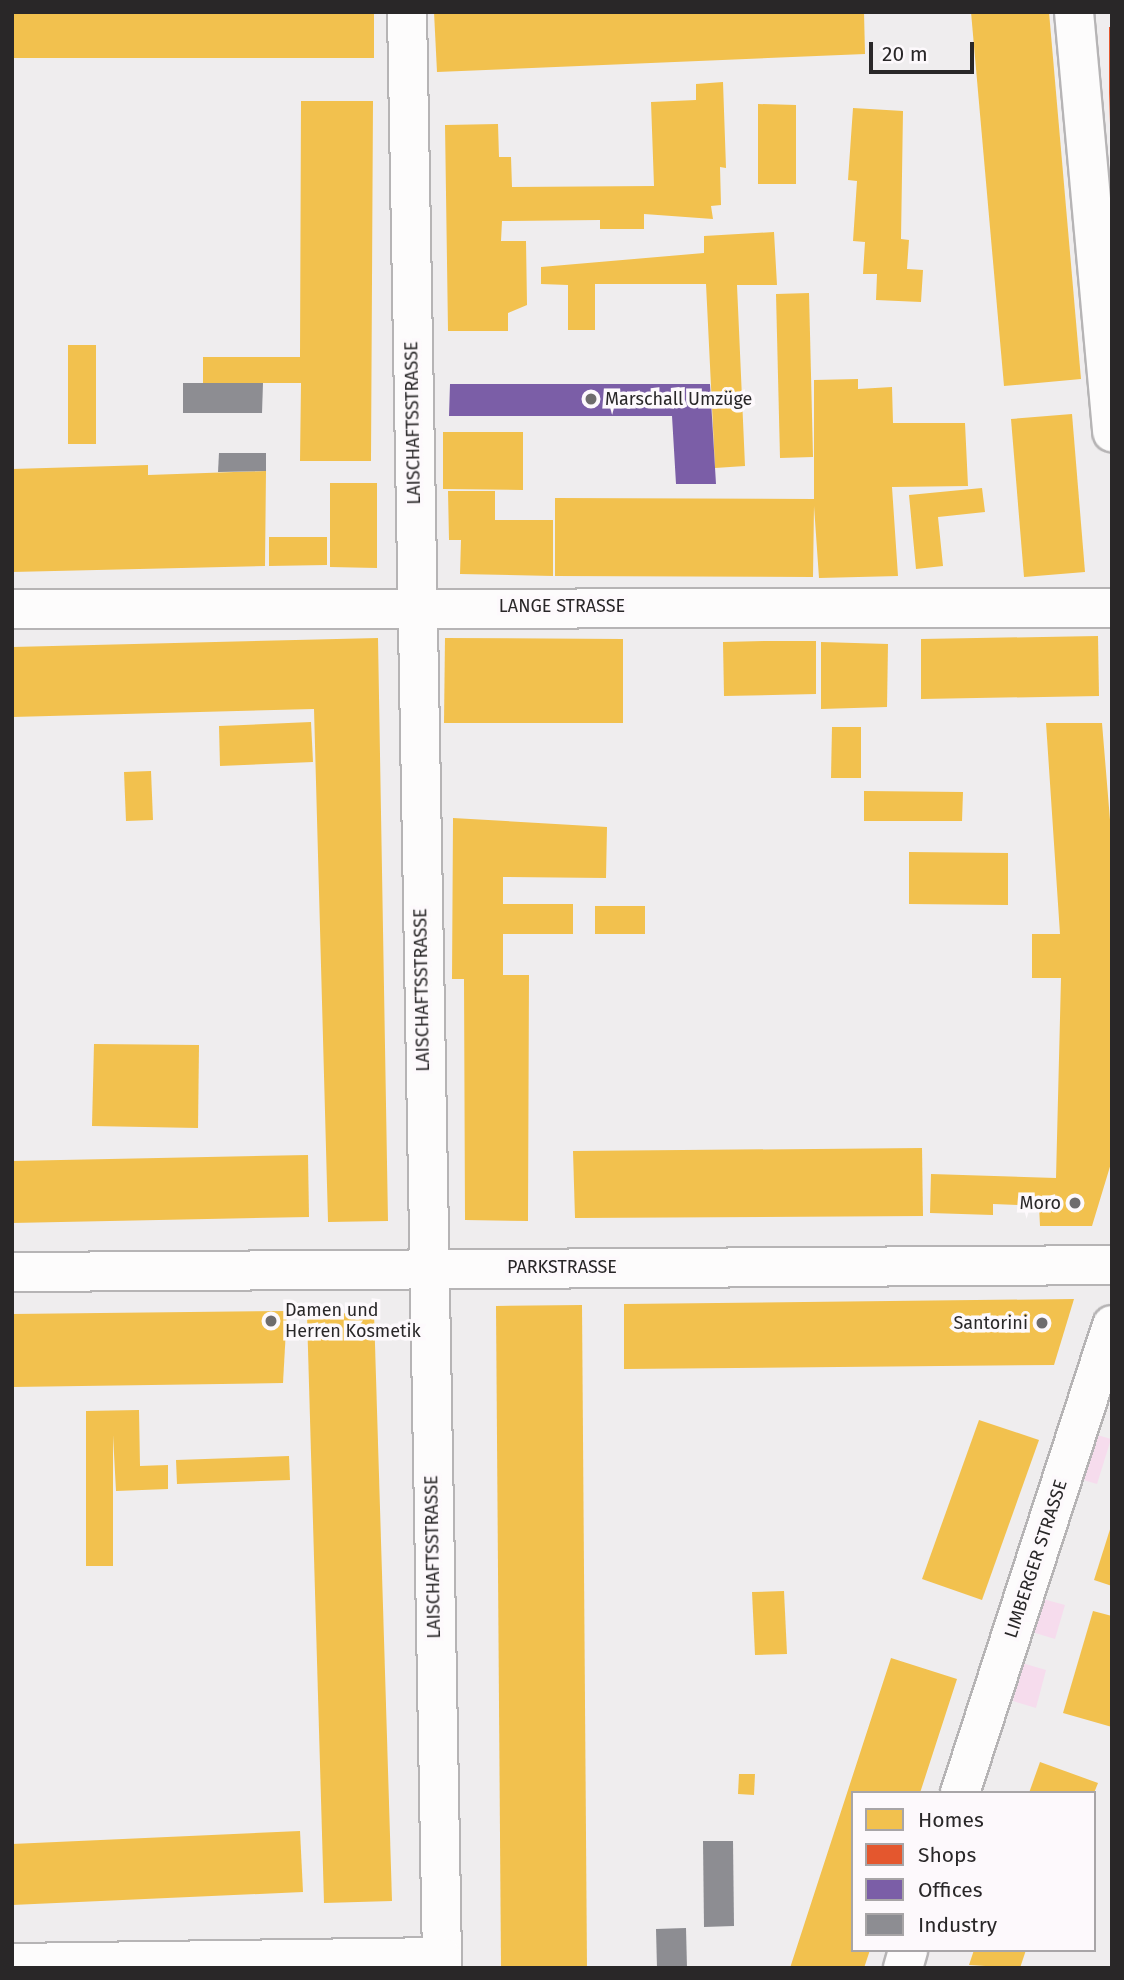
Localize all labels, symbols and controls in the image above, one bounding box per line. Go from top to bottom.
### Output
scale bar [872,28,977,72]
text: 20 m [882,41,928,67]
street label: LAISCHAFTSSTRASSE [401,341,425,505]
place label: Marschall Umzüge [605,388,752,410]
marker: Marschall Umzüge [583,391,599,407]
street label: LANGE STRASSE [499,595,625,617]
street label: LAISCHAFTSSTRASSE [410,908,434,1072]
place label: Moro [1020,1192,1061,1214]
marker: Moro [1067,1195,1083,1211]
street label: PARKSTRASSE [507,1256,617,1278]
place label: Damen und Herren Kosmetik [285,1300,421,1342]
place label: Santorini [953,1312,1028,1334]
marker: Damen und Herren Kosmetik [263,1313,279,1329]
marker: Santorini [1034,1315,1050,1331]
street label: LAISCHAFTSSTRASSE [421,1475,445,1639]
street label: LIMBERGER STRASSE [1000,1477,1072,1641]
legend [851,1791,1096,1952]
text: Homes [918,1807,984,1833]
text: Shops [918,1842,976,1868]
text: Offices [918,1877,983,1903]
text: Industry [918,1912,997,1938]

